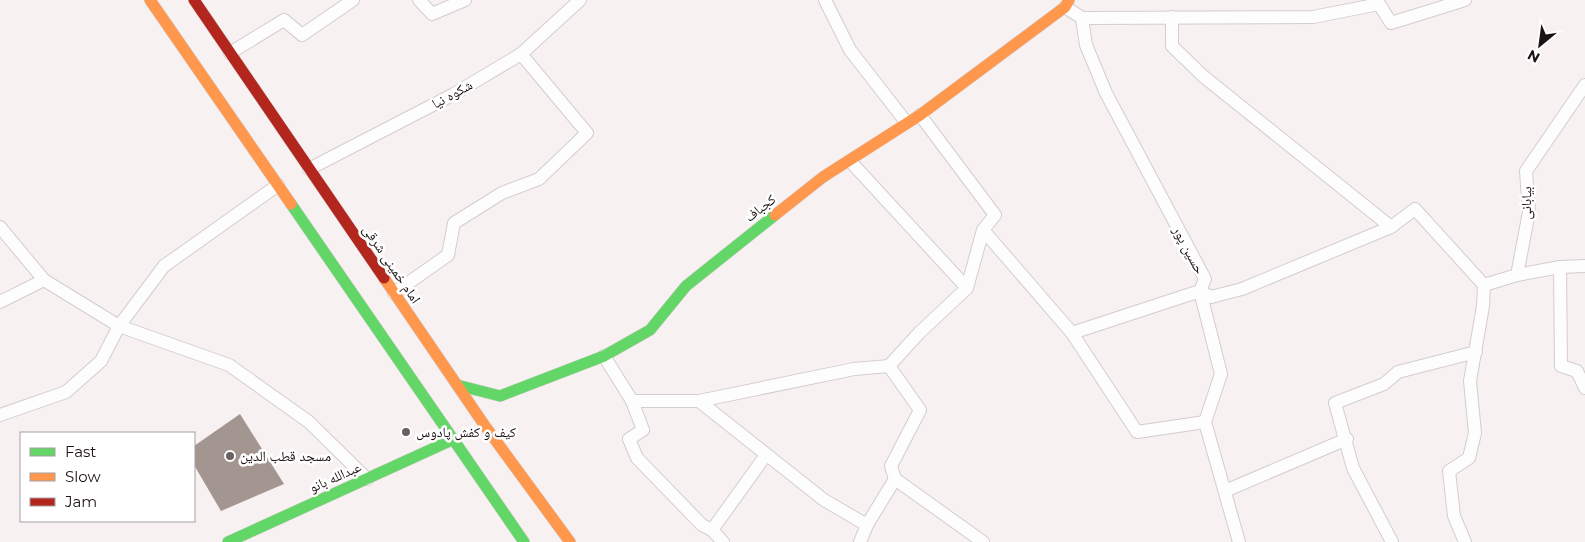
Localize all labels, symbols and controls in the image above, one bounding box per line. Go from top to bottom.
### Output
north arrow [1515,20,1565,70]
text: N [1524,46,1543,67]
street label: شکوه نیا [428,75,476,113]
street label: بیابانی [1517,186,1535,220]
street label: کجباف [741,190,779,226]
street label: امام خمینی شرقی [358,221,425,307]
street label: حسین پور [1168,222,1209,277]
place label: کیف و کفش پادوس [416,423,516,441]
marker: کیف و کفش پادوس [400,426,412,438]
legend [20,432,195,522]
text: Fast [65,442,96,461]
place label: مسجد قطب الدین [240,447,331,465]
marker: مسجد قطب الدین [224,450,236,462]
street label: عبدالله بانو [306,458,364,496]
text: Slow [65,467,101,486]
text: Jam [64,492,97,511]

